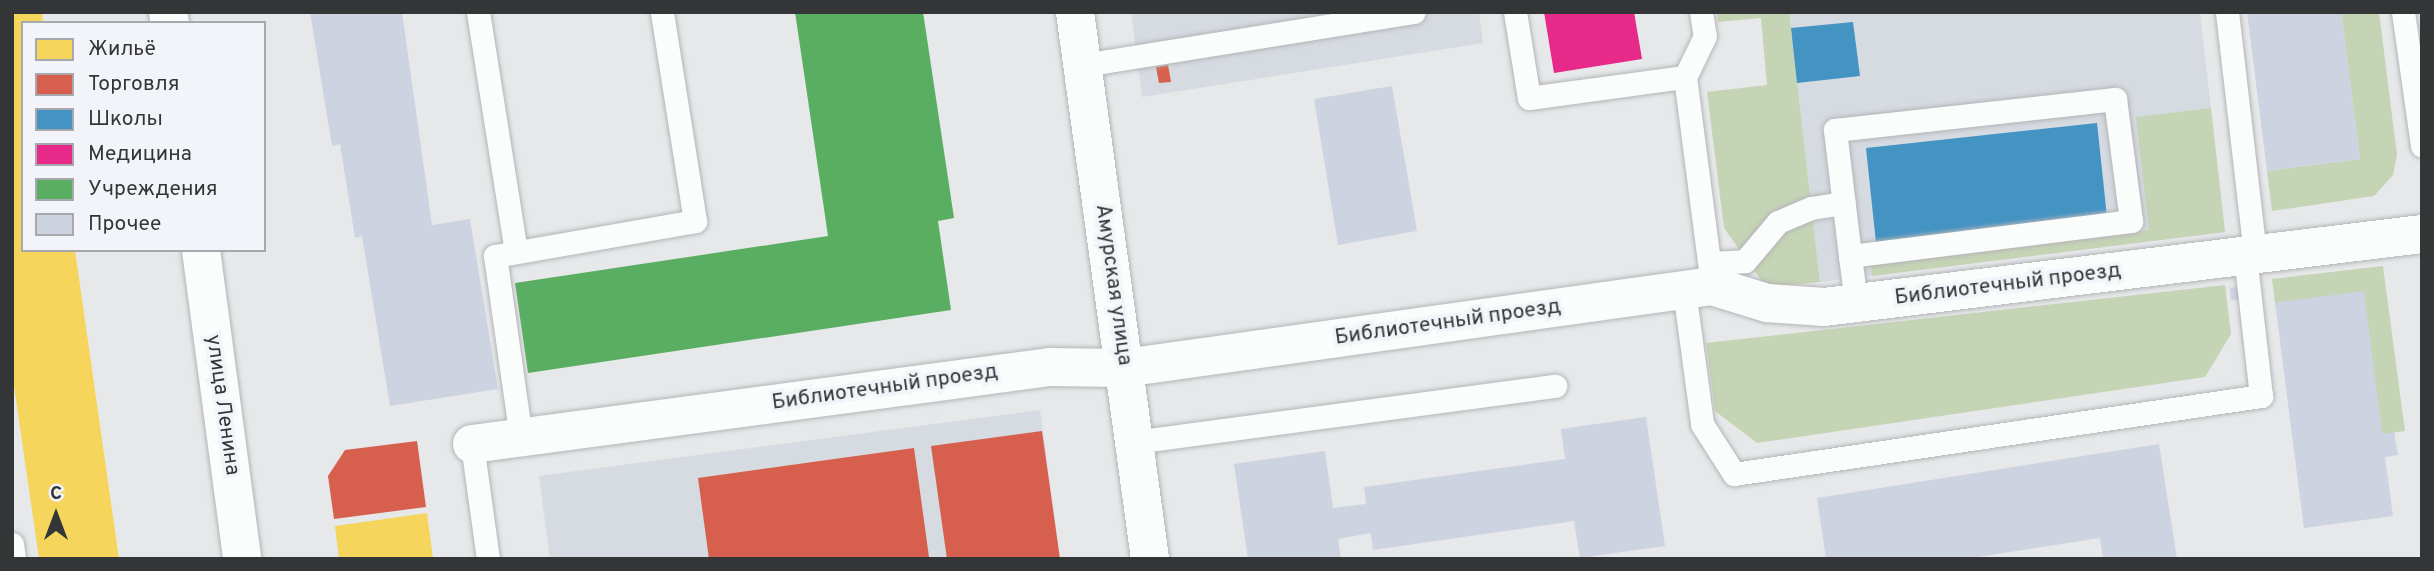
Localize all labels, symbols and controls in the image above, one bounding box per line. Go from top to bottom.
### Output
legend [21,21,266,252]
text: Жильё [88,36,156,63]
text: Торговля [88,71,179,98]
text: Школы [88,106,163,133]
text: Медицина [88,141,192,168]
text: Учреждения [88,176,217,203]
street label: Амурская улица [1089,203,1137,367]
text: Прочее [88,211,161,238]
street label: Библиотечный проезд [1893,259,2123,311]
street label: Библиотечный проезд [1333,295,1563,351]
street label: улица Ленина [200,333,244,477]
street label: Библиотечный проезд [770,360,1000,416]
north arrow [21,480,91,550]
text: С [50,482,62,506]

